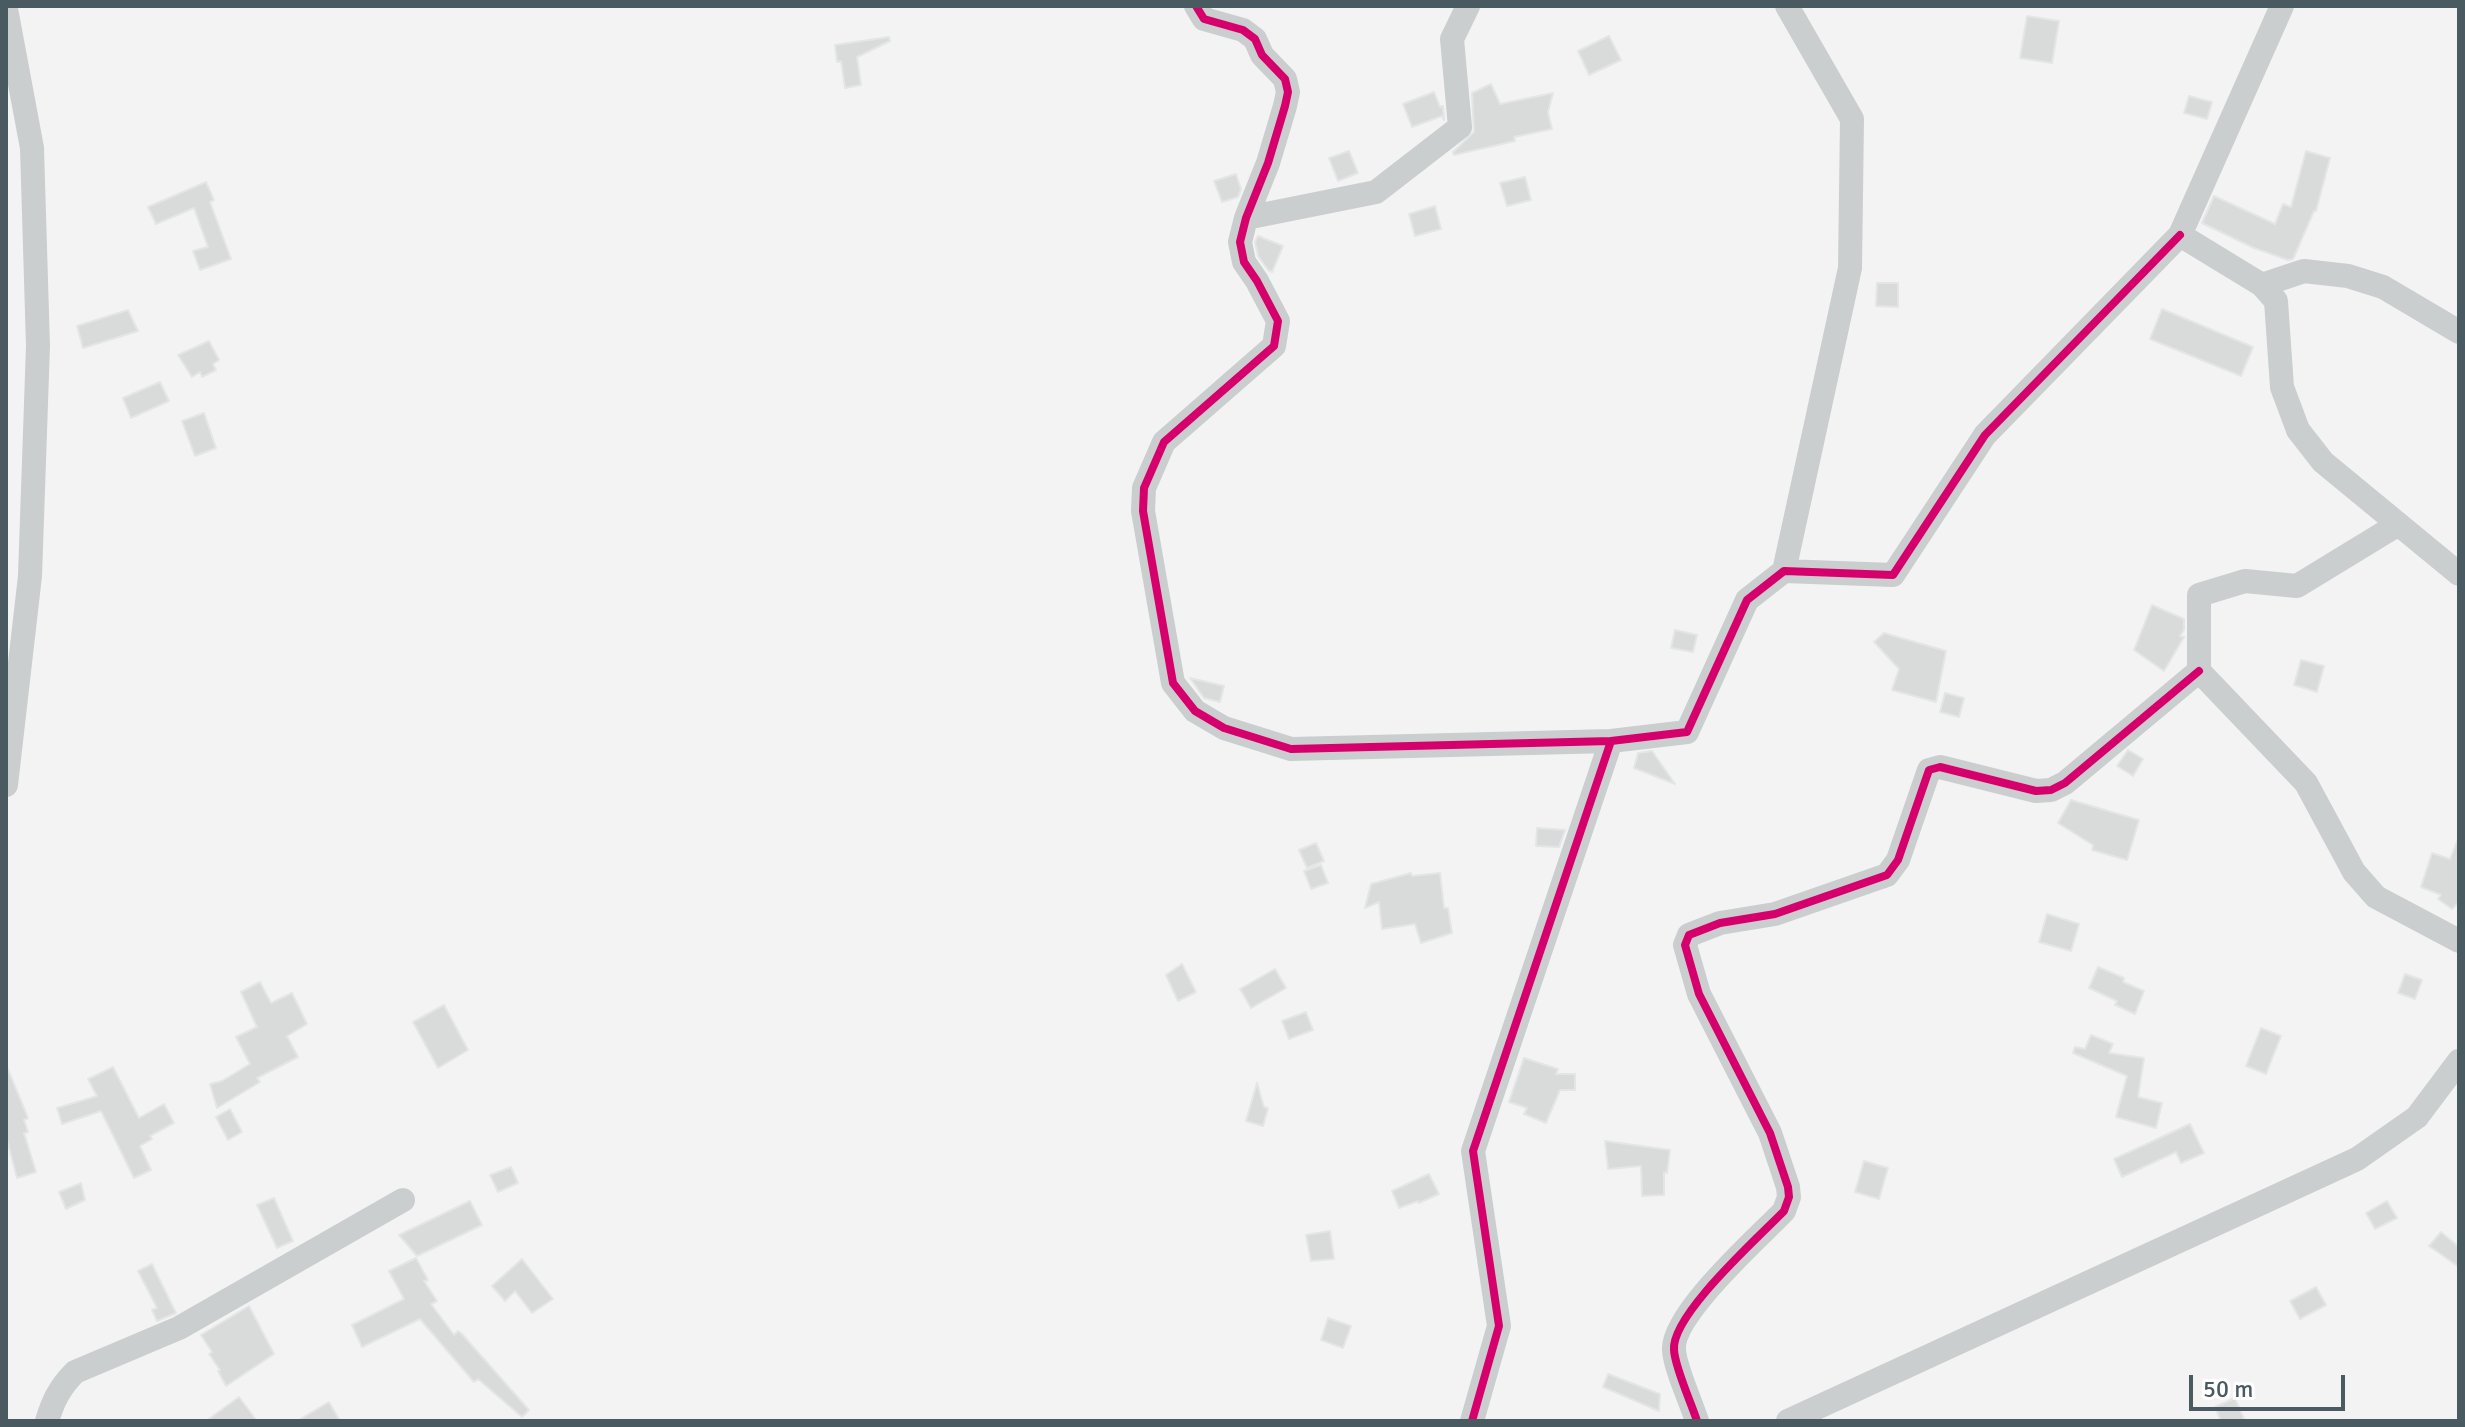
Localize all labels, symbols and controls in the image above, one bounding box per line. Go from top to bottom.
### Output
scale bar [2193,1359,2349,1409]
text: 50 m [2203,1374,2253,1404]

